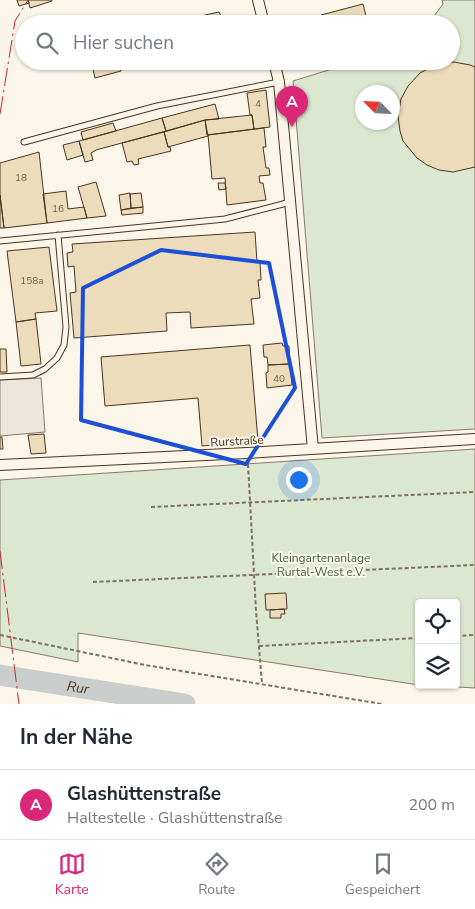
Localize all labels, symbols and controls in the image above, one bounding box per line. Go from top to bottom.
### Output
search box [15,15,460,70]
icon: search [33,29,61,57]
text: Hier suchen [73,30,174,56]
north arrow [355,85,400,130]
pin: A [276,86,308,127]
house number: 4 [255,97,261,111]
house number: 18 [15,171,27,185]
house number: 16 [52,202,64,216]
house number: 158a [20,274,44,288]
house number: 40 [273,372,285,386]
street label: Rurstraße [210,432,264,450]
your location [286,467,312,493]
park label: Kleingartenanlage Rurtal-West e.V. [272,550,370,580]
map controls [415,599,460,689]
button: locate [415,599,460,644]
button: layers [415,644,460,689]
water label: Rur [66,676,91,698]
text: In der Nähe [20,723,133,751]
text: Glashüttenstraße [67,781,221,807]
text: A [30,794,42,816]
text: 200 m [408,794,455,816]
text: Haltestelle · Glashüttenstraße [67,807,283,829]
tab: Karte [55,850,89,899]
tab: Route [198,850,235,899]
tab: Gespeichert [345,850,420,899]

